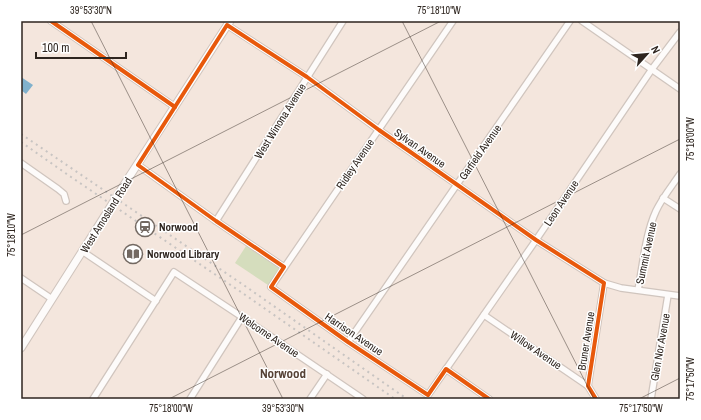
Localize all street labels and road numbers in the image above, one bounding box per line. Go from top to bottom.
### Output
street label: West Winona Avenue [251,81,309,161]
street label: Garfield Avenue [456,122,504,182]
street label: Sylvan Avenue [392,125,448,171]
street label: Ridley Avenue [333,136,377,192]
street label: West Amosland Road [77,175,135,255]
street label: Leon Avenue [541,177,581,229]
street label: Summit Avenue [633,220,659,286]
street label: Harrison Avenue [322,309,386,359]
street label: Welcome Avenue [236,310,302,360]
street label: Bruner Avenue [574,311,598,371]
street label: Glen Nor Avenue [647,312,673,382]
street label: Willow Avenue [508,328,564,372]

